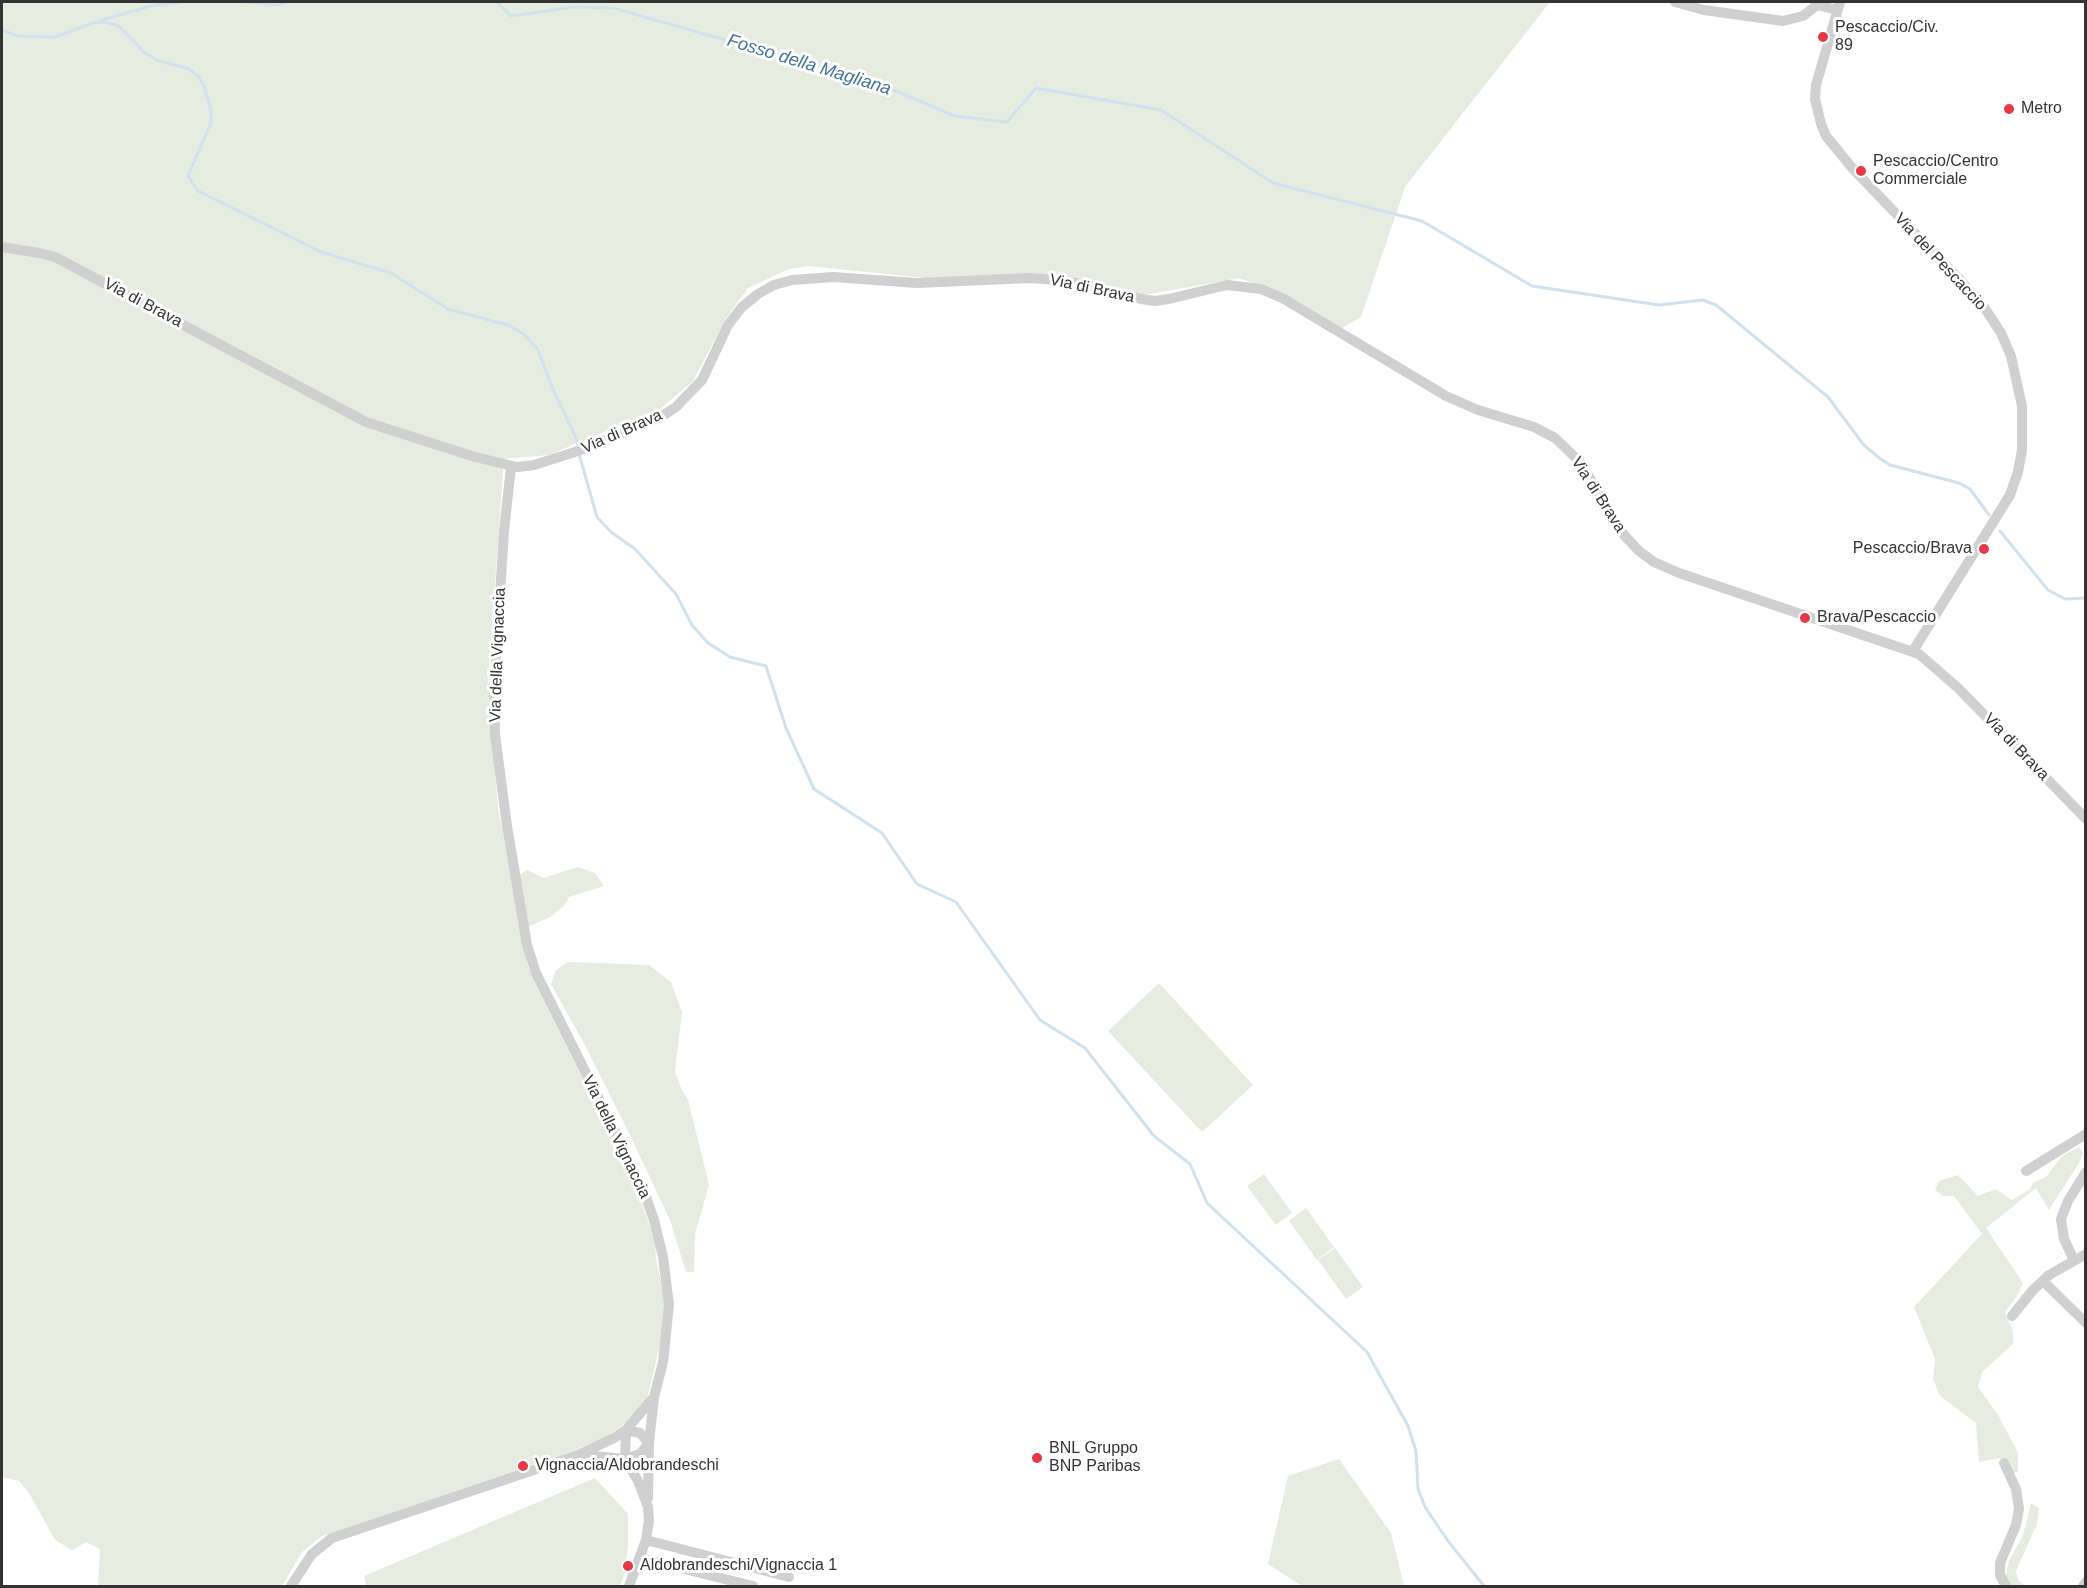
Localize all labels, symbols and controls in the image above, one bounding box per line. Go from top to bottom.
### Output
place label: Pescaccio/Civ. 89 [1835,18,1939,56]
water label: Fosso della Magliana [725,30,893,100]
marker: Pescaccio/Civ. 89 [1816,30,1830,44]
place label: Metro [2021,99,2062,119]
marker: Metro [2002,102,2016,116]
place label: Pescaccio/Centro Commerciale [1873,152,1998,190]
marker: Pescaccio/Centro Commerciale [1854,164,1868,178]
street label: Via del Pescaccio [1890,209,1990,315]
street label: Via di Brava [1048,271,1136,307]
street label: Via di Brava [101,274,185,332]
street label: Via di Brava [579,406,665,458]
street label: Via di Brava [1567,454,1629,536]
place label: Pescaccio/Brava [1853,539,1972,559]
marker: Pescaccio/Brava [1977,542,1991,556]
street label: Via della Vignaccia [486,587,510,723]
place label: Brava/Pescaccio [1817,608,1936,628]
marker: Brava/Pescaccio [1798,611,1812,625]
street label: Via di Brava [1979,709,2053,785]
street label: Via della Vignaccia [578,1072,654,1202]
place label: BNL Gruppo BNP Paribas [1049,1439,1141,1477]
marker: BNL Gruppo BNP Paribas [1030,1451,1044,1465]
place label: Vignaccia/Aldobrandeschi [535,1456,719,1476]
marker: Vignaccia/Aldobrandeschi [516,1459,530,1473]
place label: Aldobrandeschi/Vignaccia 1 [640,1556,837,1576]
marker: Aldobrandeschi/Vignaccia 1 [621,1559,635,1573]

